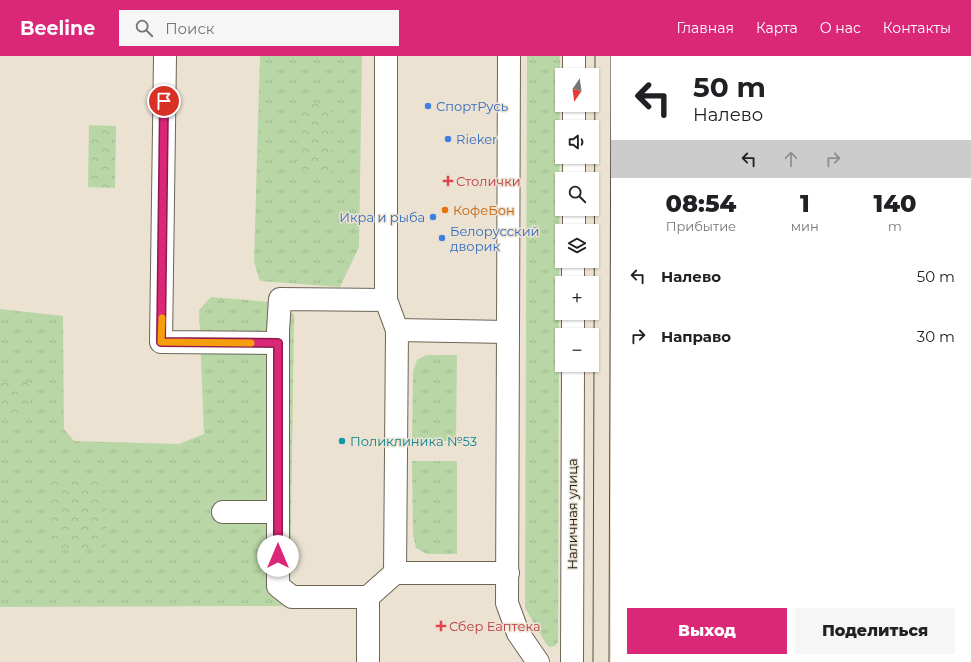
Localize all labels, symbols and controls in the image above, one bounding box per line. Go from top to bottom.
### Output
search box [119,10,399,46]
text: Beeline [20,17,95,40]
icon: search [133,17,155,39]
text: Поиск [165,19,215,38]
text: Главная [676,19,734,37]
text: Карта [756,19,798,37]
text: О нас [820,19,861,37]
text: Контакты [883,19,951,37]
north arrow [555,68,599,112]
map controls [555,68,599,372]
text: 50 m [693,70,766,104]
icon: left [627,72,679,124]
pin [147,84,181,118]
icon: arrive [153,90,175,112]
place label: СпортРусь [436,98,508,114]
marker: СпортРусь [423,101,433,111]
text: Налево [693,104,763,126]
button: sound [555,120,599,164]
place label: Rieker [456,131,497,147]
marker: Rieker [443,134,453,144]
icon: left [738,148,760,170]
icon: ahead [780,148,802,170]
icon: right [822,148,844,170]
button: search [555,172,599,216]
place label: Столички [456,173,521,189]
marker: Столички [443,176,453,186]
text: 08:54 [666,189,736,218]
text: 1 [800,189,810,218]
text: 140 [873,189,916,218]
place label: КофеБон [453,202,515,218]
marker: КофеБон [440,205,450,215]
place label: Икра и рыба [339,209,425,225]
marker: Икра и рыба [428,212,438,222]
text: Прибытие [666,218,736,234]
text: мин [791,218,819,234]
text: m [888,218,902,234]
place label: Белорусский дворик [450,223,540,254]
button: layers [555,224,599,268]
marker: Белорусский дворик [437,233,447,243]
icon: left [627,265,649,287]
text: Налево [661,267,721,286]
text: 50 m [917,267,955,286]
button: + [555,276,599,320]
icon: right [627,325,649,347]
text: Направо [661,327,731,346]
text: 30 m [917,327,955,346]
button: − [555,328,599,372]
place label: Поликлиника №53 [350,433,477,449]
marker: Поликлиника №53 [337,436,347,446]
street label: Наличная улица [564,458,580,570]
position arrow [257,535,299,577]
button: Выход [627,608,787,654]
button: Поделиться [795,608,955,654]
place label: Сбер Еаптека [449,618,540,634]
marker: Сбер Еаптека [436,621,446,631]

